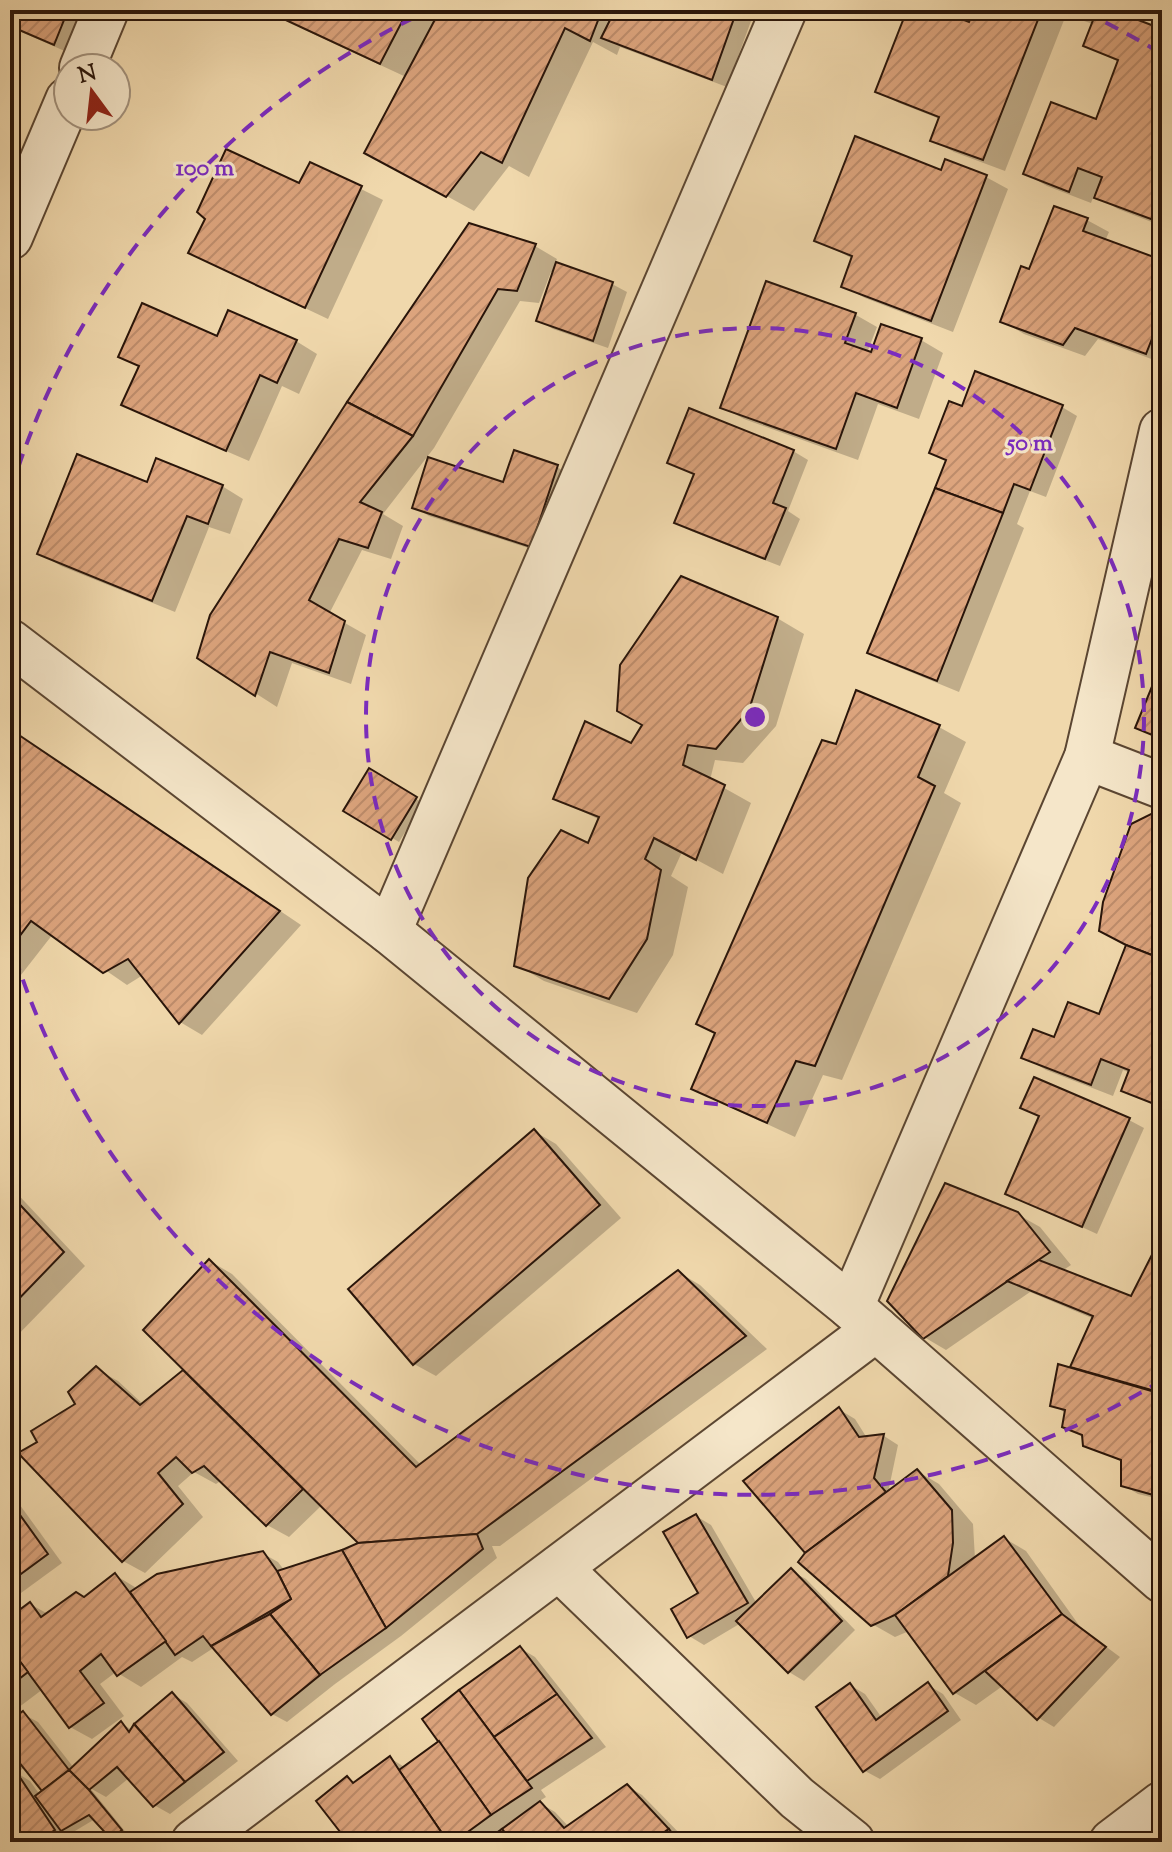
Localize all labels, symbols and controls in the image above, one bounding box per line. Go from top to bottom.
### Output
north arrow [52,52,132,132]
text: N [75,58,101,93]
text: 100 m [176,152,234,186]
text: 50 m [1005,427,1053,461]
centre of rings [741,703,769,731]

